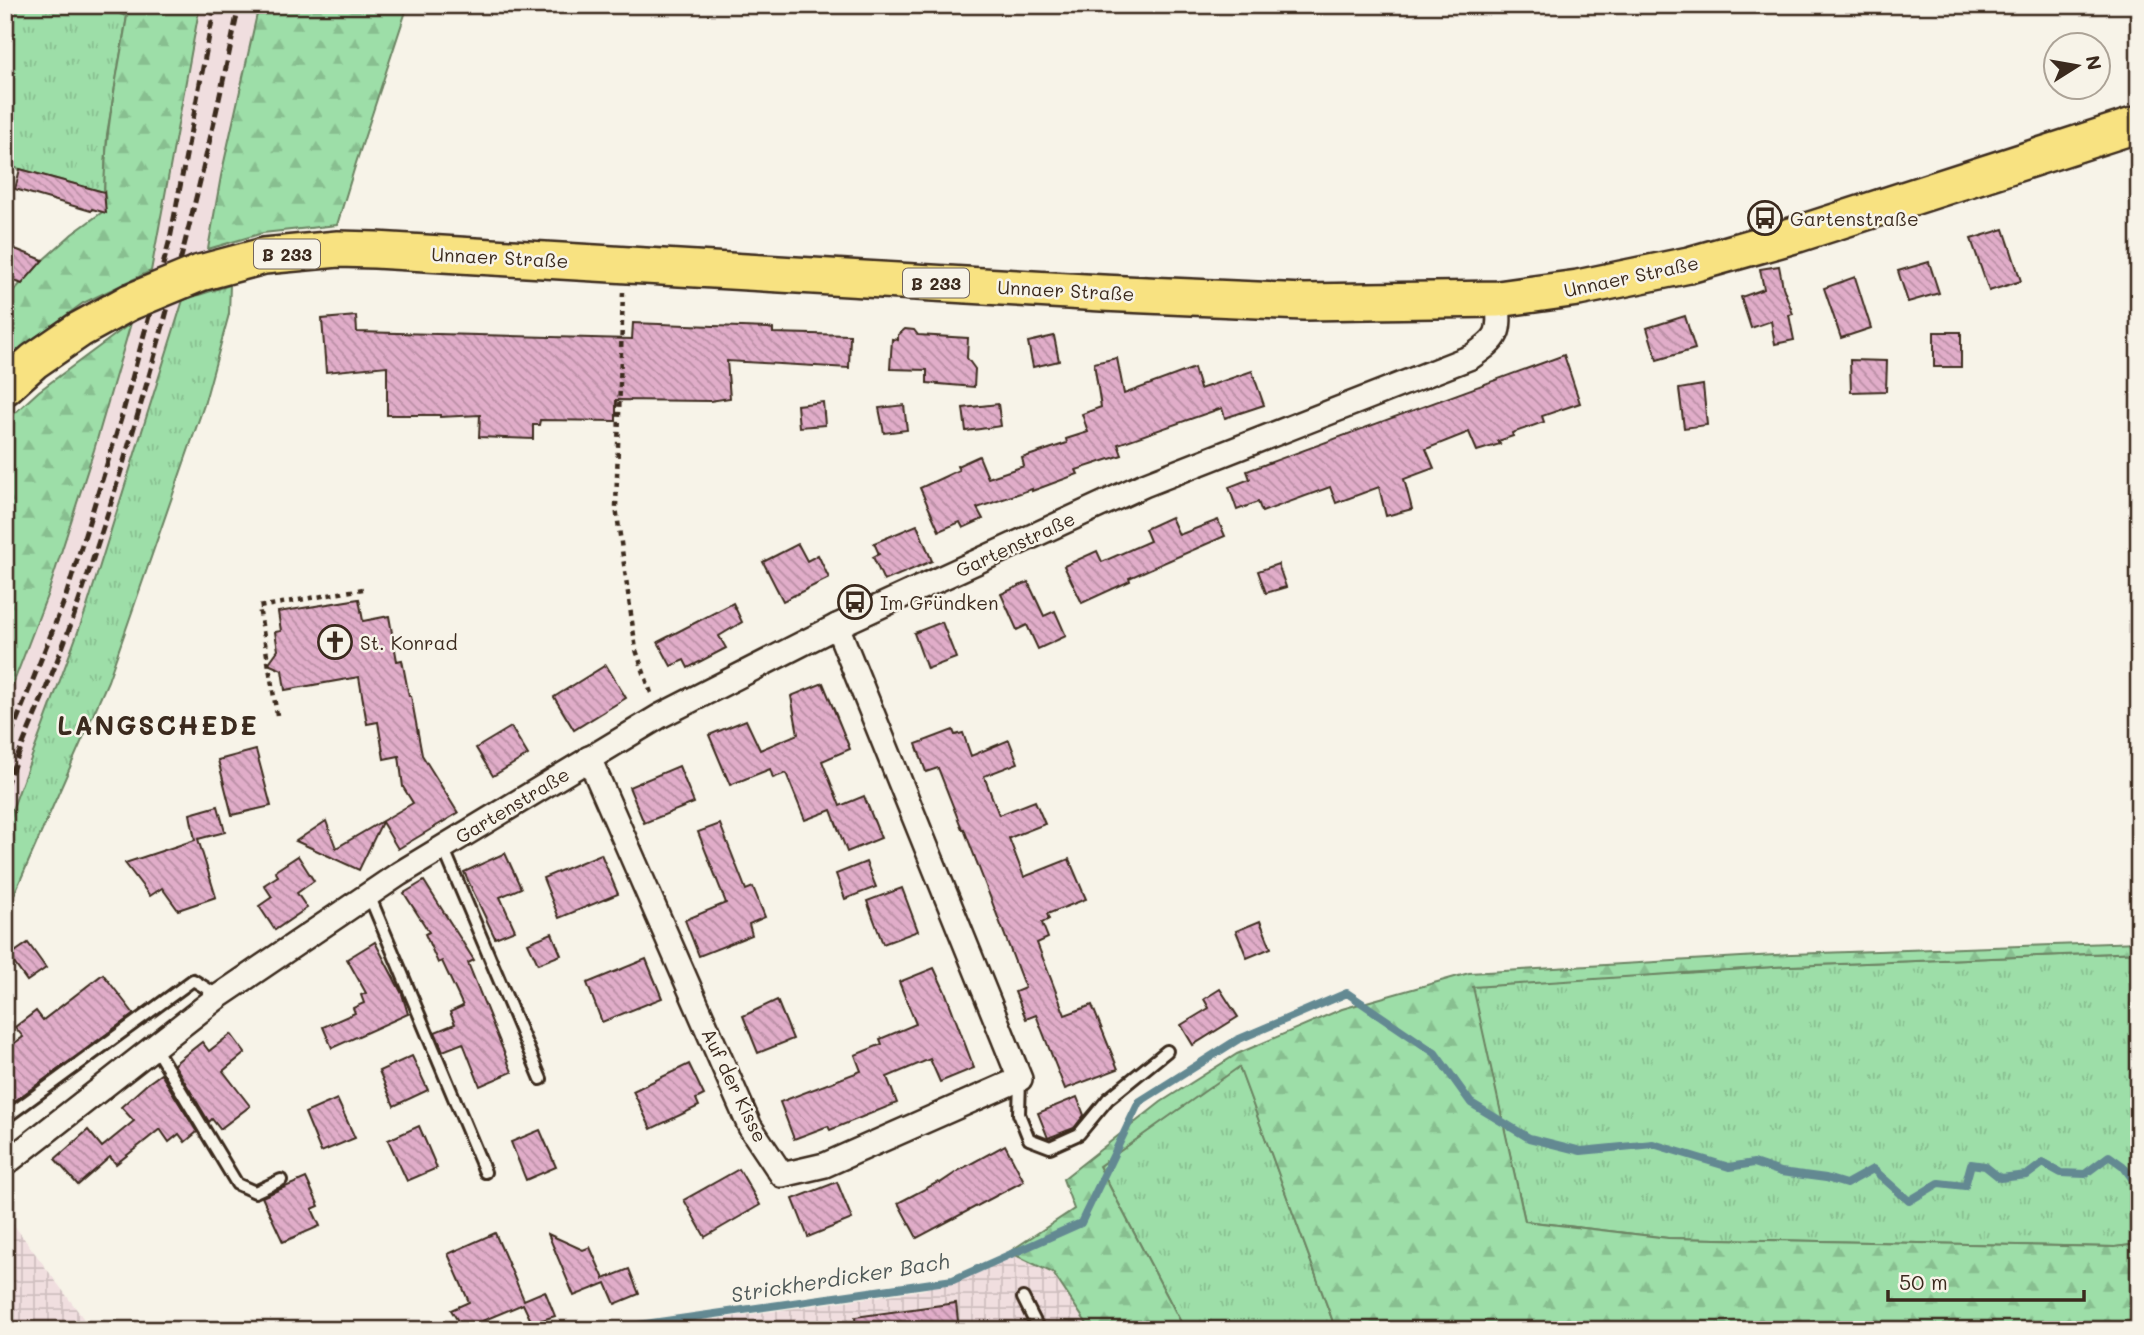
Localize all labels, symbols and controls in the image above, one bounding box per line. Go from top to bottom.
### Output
north arrow [2042,32,2112,102]
text: N [2081,53,2108,72]
bus stop icon: Gartenstraße [1746,199,1784,237]
place label: Gartenstraße [1790,206,1919,231]
road number: B 233 [254,240,320,268]
street label: Unnaer Straße [431,241,569,273]
street label: Unnaer Straße [1561,250,1701,302]
road number: B 233 [903,268,969,298]
street label: Unnaer Straße [997,274,1135,306]
street label: Gartenstraße [951,505,1079,583]
bus stop icon: Im Gründken [836,583,874,621]
place label: Im Gründken [880,590,999,615]
church icon: St. Konrad [316,623,354,661]
place label: St. Konrad [360,630,458,655]
district label: LANGSCHEDE [57,708,259,742]
street label: Gartenstraße [450,761,574,849]
street label: Auf der Kisse [697,1024,773,1146]
water label: Strickherdicker Bach [729,1246,951,1308]
scale bar [1888,1258,2084,1302]
text: 50 m [1899,1268,1948,1295]

